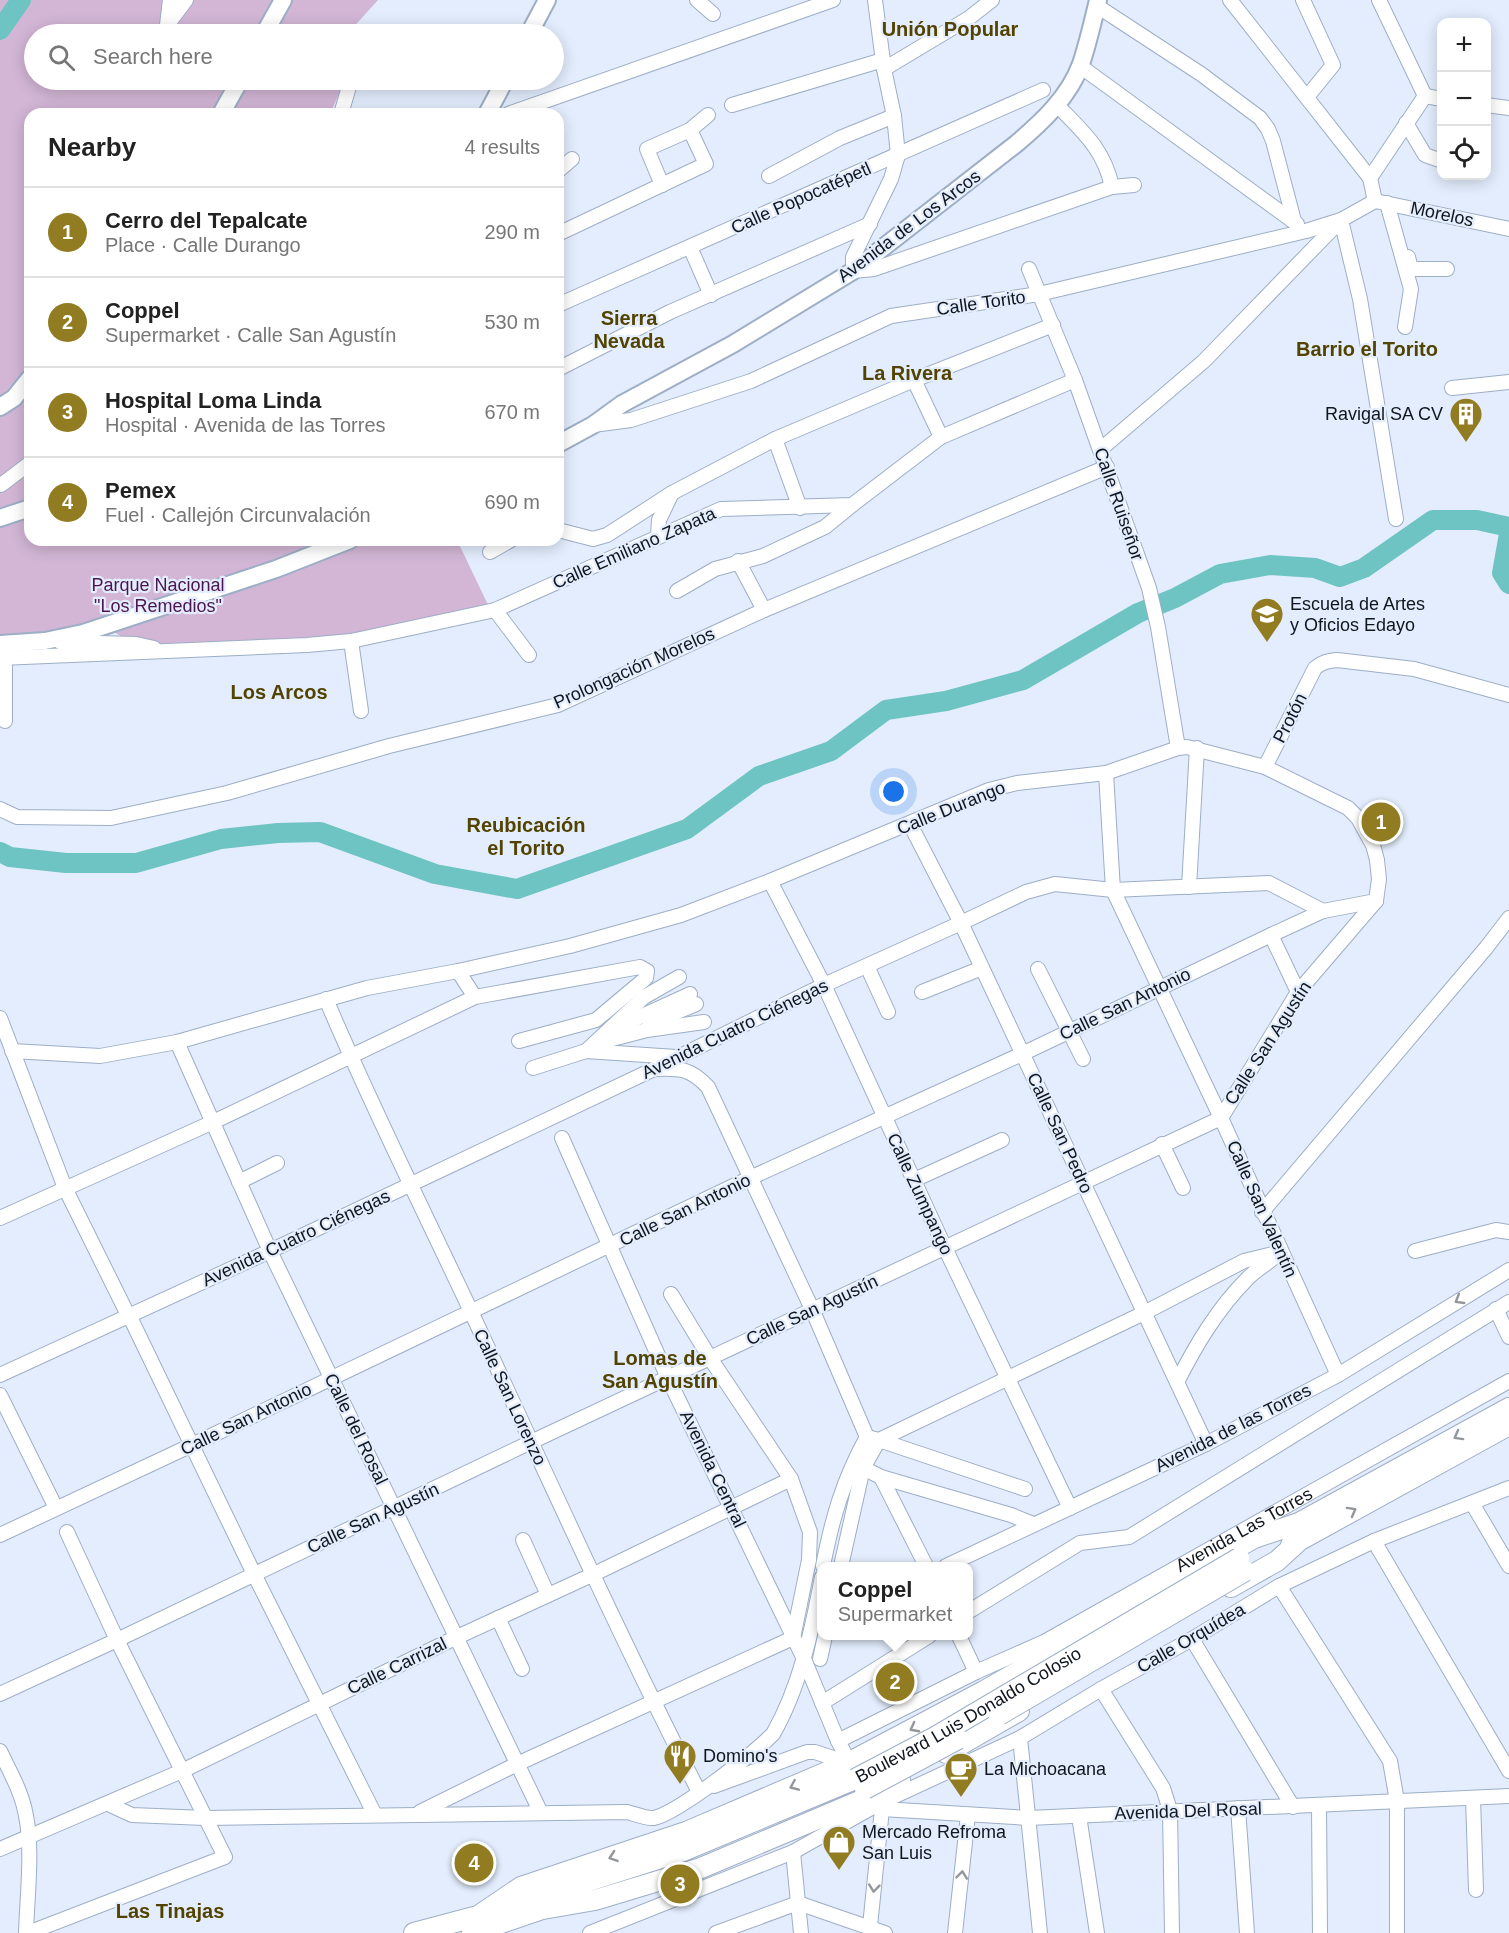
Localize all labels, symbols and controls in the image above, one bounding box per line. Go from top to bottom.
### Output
district label: Unión Popular [882,18,1019,40]
map controls [1437,18,1491,180]
button: + [1437,18,1491,72]
search box [24,24,564,90]
icon: search [45,41,78,74]
text: Search here [93,44,213,69]
button: − [1437,72,1491,126]
button: locate [1437,126,1491,180]
text: Nearby [48,132,136,162]
text: 4 results [464,136,540,158]
street label: Calle Popocatépetl [728,158,874,238]
street label: Avenida de Los Arcos [834,166,984,286]
street label: Morelos [1409,198,1475,230]
text: Cerro del Tepalcate [105,208,308,233]
text: 1 [62,221,73,243]
text: 290 m [484,221,540,243]
text: Place · Calle Durango [105,234,301,256]
street label: Calle Torito [935,287,1027,319]
text: Coppel [105,298,180,323]
district label: Sierra Nevada [593,307,665,352]
text: 2 [62,311,73,333]
text: 530 m [484,311,540,333]
text: Supermarket · Calle San Agustín [105,324,396,346]
district label: Barrio el Torito [1296,338,1438,360]
district label: La Rivera [862,362,953,384]
text: Hospital Loma Linda [105,388,321,413]
building icon: Ravigal SA CV [1448,396,1484,443]
text: 3 [62,401,73,423]
text: 670 m [484,401,540,423]
place label: Ravigal SA CV [1325,404,1443,424]
text: Hospital · Avenida de las Torres [105,414,386,436]
street label: Calle Ruiseñor [1090,445,1148,563]
text: Pemex [105,478,176,503]
text: 4 [62,491,73,513]
text: 690 m [484,491,540,513]
street label: Calle Emiliano Zapata [549,503,719,593]
text: Fuel · Callejón Circunvalación [105,504,371,526]
park label: Parque Nacional "Los Remedios" [91,575,225,616]
place label: Escuela de Artes y Oficios Edayo [1290,594,1425,635]
school or university icon: Escuela de Artes y Oficios Edayo [1249,596,1285,643]
street label: Prolongación Morelos [550,623,718,713]
district label: Los Arcos [230,681,328,703]
street label: Protón [1269,690,1311,746]
your location [879,777,908,806]
street label: Calle Durango [894,777,1008,839]
pin: 1 [1362,800,1400,844]
district label: Reubicación el Torito [467,814,585,859]
street label: Calle San Antonio [1056,964,1194,1044]
street label: Avenida Cuatro Ciénegas [639,975,831,1083]
street label: Calle San Agustín [1221,978,1315,1108]
street label: Calle San Pedro [1023,1069,1097,1197]
street label: Calle Zumpango [883,1130,957,1258]
street label: Calle San Valentín [1223,1137,1301,1281]
street label: Calle San Antonio [616,1170,754,1250]
street label: Avenida Cuatro Ciénegas [199,1186,393,1290]
street label: Calle San Agustín [743,1271,881,1349]
one-way arrow [1455,1293,1465,1305]
street label: Calle San Lorenzo [470,1326,550,1468]
district label: Lomas de San Agustín [602,1347,718,1392]
street label: Calle del Rosal [320,1370,392,1488]
street label: Calle San Antonio [177,1379,315,1459]
street label: Avenida de las Torres [1152,1380,1314,1476]
street label: Avenida Central [676,1407,750,1531]
one-way arrow [1453,1429,1464,1440]
street label: Calle San Agustín [304,1479,442,1557]
street label: Avenida Las Torres [1172,1483,1316,1576]
one-way arrow [1346,1507,1356,1518]
popup [817,1562,973,1640]
text: Coppel [838,1577,912,1602]
street label: Calle Orquídea [1134,1599,1249,1677]
text: Supermarket [838,1603,952,1625]
street label: Calle Carrizal [344,1633,450,1699]
street label: Boulevard Luis Donaldo Colosio [852,1643,1085,1787]
pin: 2 [876,1660,914,1704]
one-way arrow [909,1721,920,1732]
restaurant icon: Domino's [662,1738,698,1785]
place label: Domino's [703,1746,777,1766]
cafe icon: La Michoacana [943,1751,979,1798]
place label: La Michoacana [984,1759,1107,1779]
one-way arrow [790,1779,801,1791]
street label: Avenida Del Rosal [1114,1798,1262,1824]
place label: Mercado Refroma San Luis [862,1822,1007,1863]
shop icon: Mercado Refroma San Luis [821,1824,857,1871]
pin: 4 [454,1840,494,1886]
one-way arrow [608,1850,619,1862]
pin: 3 [660,1862,700,1906]
one-way arrow [955,1870,968,1879]
one-way arrow [868,1883,881,1892]
district label: Las Tinajas [116,1900,224,1922]

